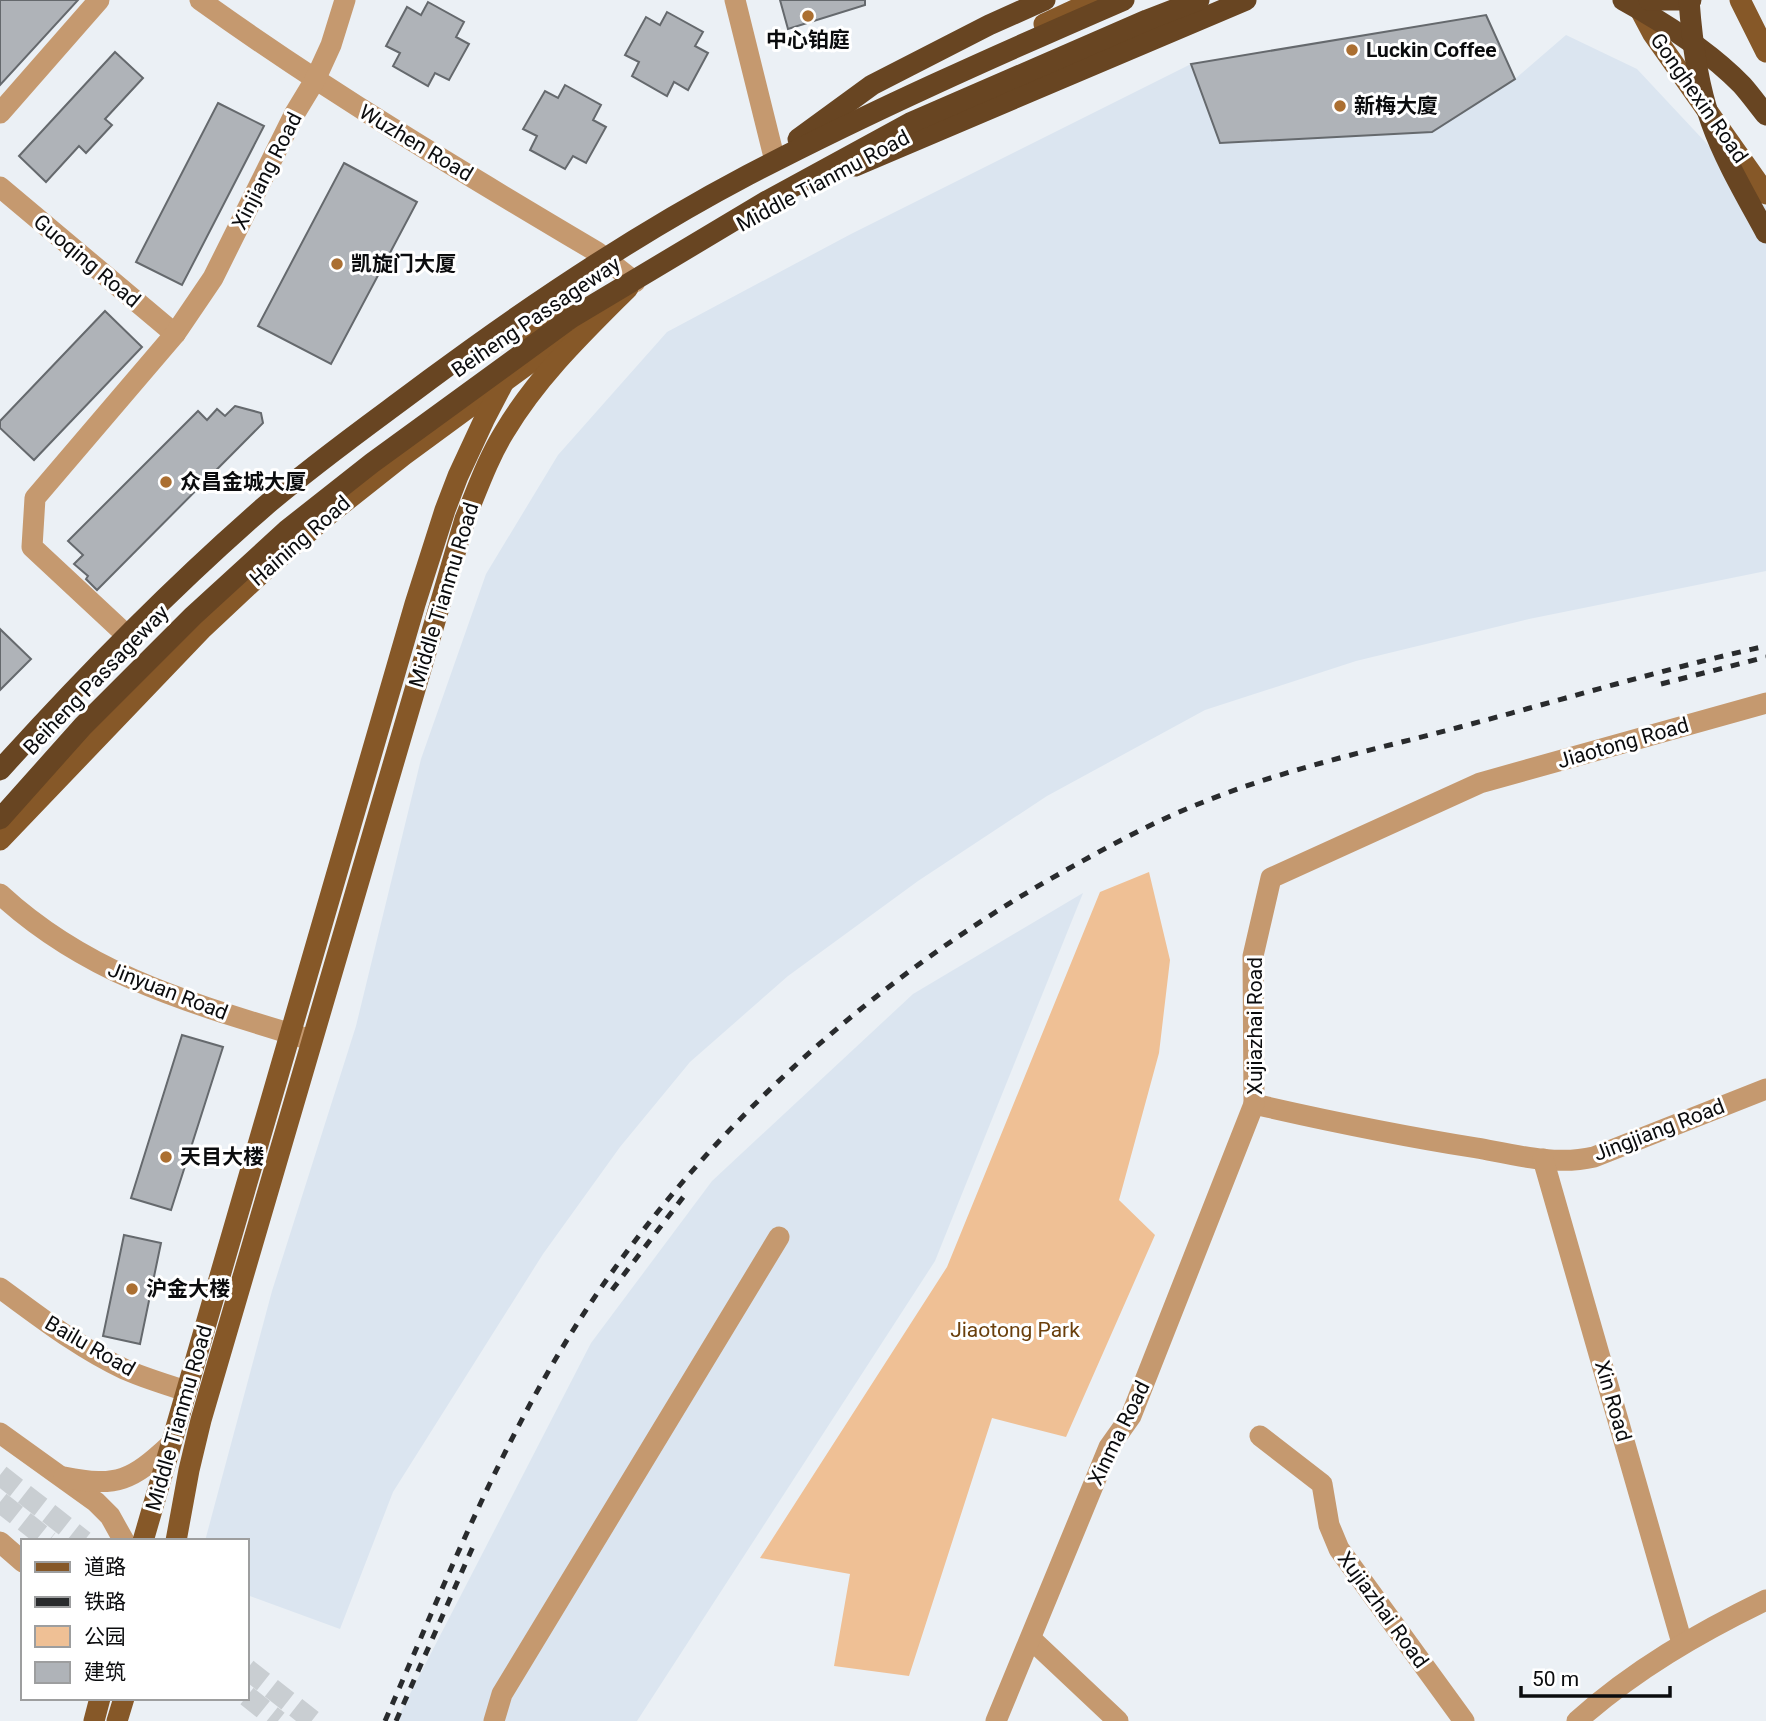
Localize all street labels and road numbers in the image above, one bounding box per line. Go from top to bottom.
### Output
street label: Gonghexin Road [1645,28,1753,168]
street label: Wuzhen Road [355,100,477,186]
street label: Xinjiang Road [227,108,307,234]
street label: Middle Tianmu Road [733,125,913,237]
street label: Guoqing Road [29,209,145,313]
street label: Beiheng Passageway [447,252,625,382]
street label: Haining Road [245,491,355,591]
street label: Middle Tianmu Road [404,500,484,690]
street label: Beiheng Passageway [19,600,174,760]
street label: Jiaotong Road [1555,713,1691,773]
street label: Jinyuan Road [105,957,231,1025]
street label: Xujiazhai Road [1243,957,1267,1095]
street label: Jingjiang Road [1590,1094,1728,1166]
street label: Bailu Road [41,1311,139,1381]
street label: Middle Tianmu Road [141,1322,217,1514]
street label: Xin Road [1590,1358,1636,1444]
street label: Xinma Road [1083,1377,1155,1489]
street label: Xujiazhai Road [1333,1547,1433,1673]

